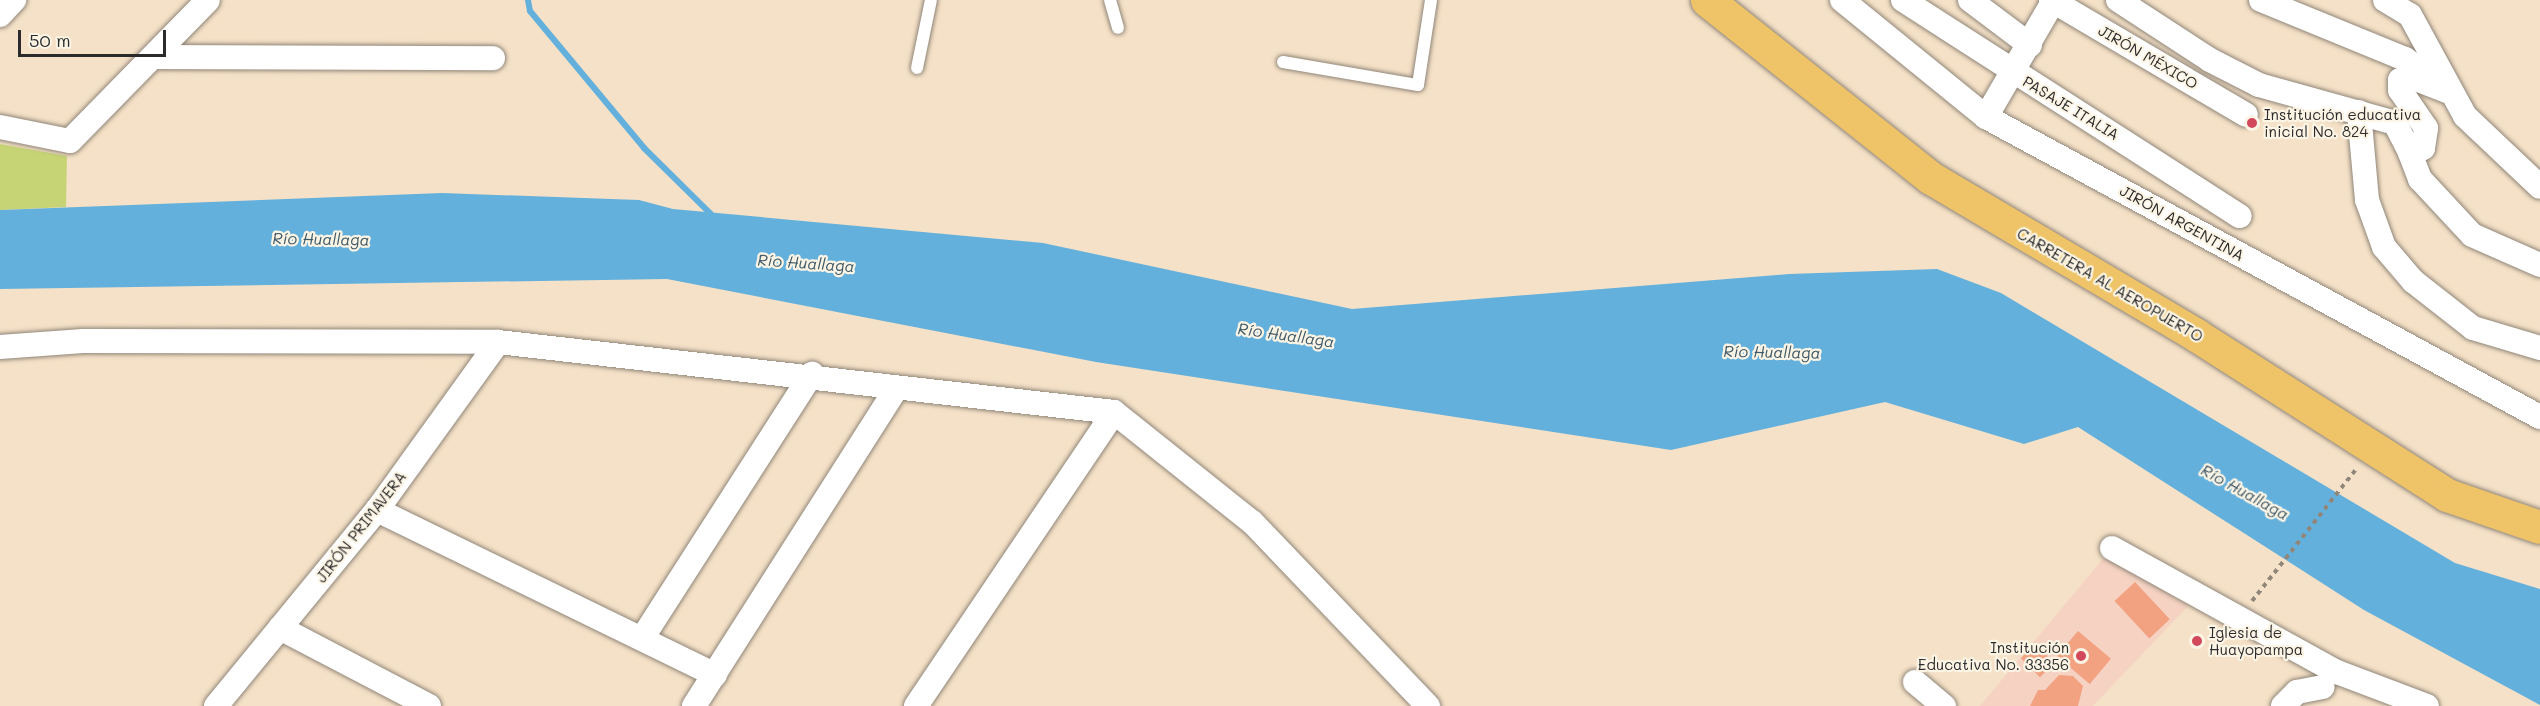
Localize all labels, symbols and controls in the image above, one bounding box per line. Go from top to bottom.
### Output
scale bar [21,18,170,56]
street label: JIRÓN MÉXICO [2095,21,2201,93]
text: 50 m [29,28,71,52]
street label: PASAJE ITALIA [2020,72,2122,144]
place label: Institución educativa inicial No. 824 [2264,105,2421,140]
marker: Institución educativa inicial No. 824 [2245,116,2259,130]
street label: JIRÓN ARGENTINA [2117,181,2247,265]
street label: CARRETERA AL AEROPUERTO [2014,224,2206,346]
water label: Río Huallaga [272,229,370,249]
water label: Río Huallaga [757,250,855,276]
water label: Río Huallaga [1237,319,1335,351]
water label: Río Huallaga [1723,342,1821,362]
water label: Río Huallaga [2198,460,2292,524]
street label: JIRÓN PRIMAVERA [312,468,410,586]
place label: Iglesia de Huayopampa [2209,623,2303,658]
marker: Iglesia de Huayopampa [2190,634,2204,648]
place label: Institución Educativa No. 33356 [1918,638,2069,673]
marker: Institución Educativa No. 33356 [2074,649,2088,663]

